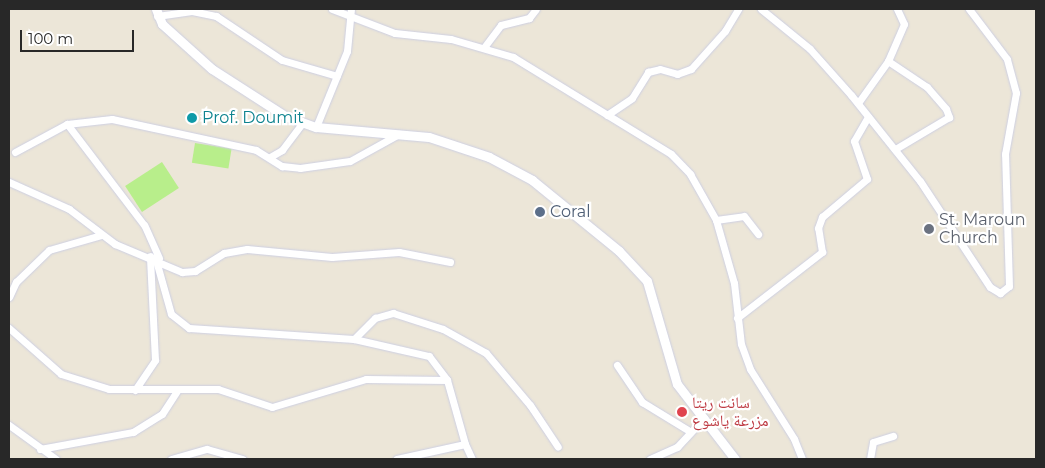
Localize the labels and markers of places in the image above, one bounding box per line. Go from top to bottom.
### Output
place label: Prof. Doumit [202,108,304,128]
marker: Prof. Doumit [186,112,198,124]
place label: Coral [550,202,591,222]
marker: Coral [534,206,546,218]
place label: St. Maroun Church [939,210,1026,248]
marker: St. Maroun Church [923,223,935,235]
place label: سانت ريتا مزرعة ياشوع [692,393,769,431]
marker: سانت ريتا مزرعة ياشوع [676,406,688,418]

